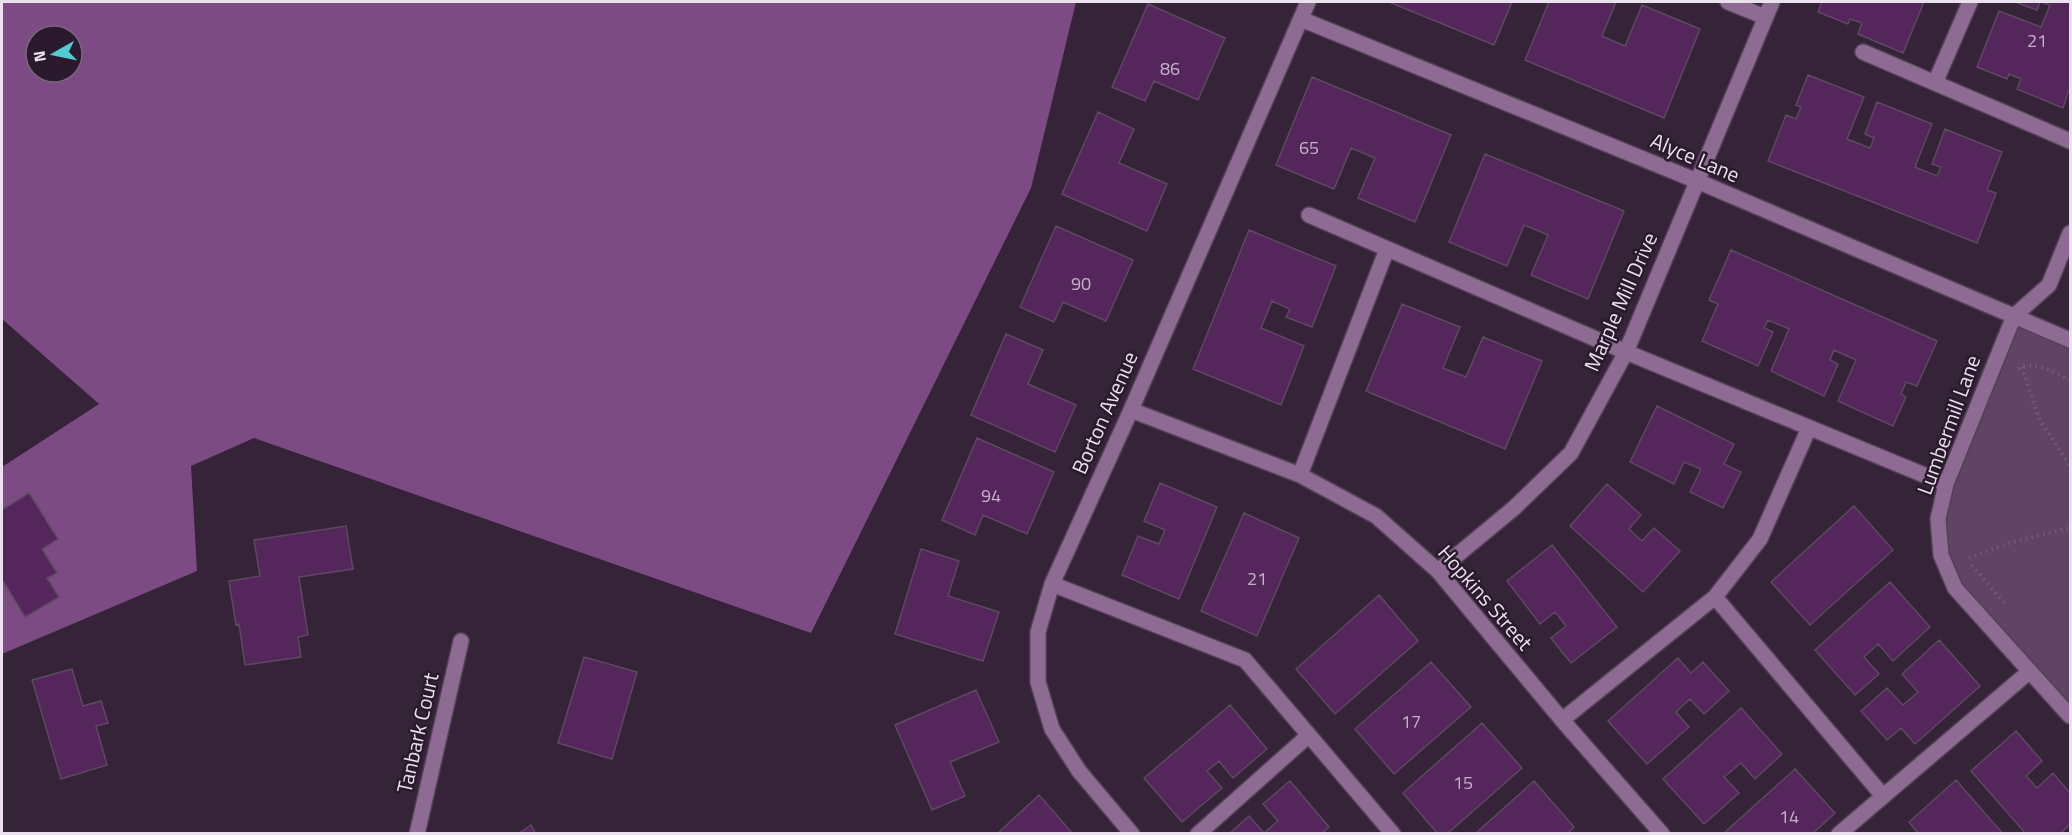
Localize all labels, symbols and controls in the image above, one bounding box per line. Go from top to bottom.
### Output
north arrow [24,24,84,84]
house number: 21 [2027,27,2047,54]
text: N [26,49,52,64]
house number: 86 [1160,55,1180,82]
street label: Alyce Lane [1646,124,1745,190]
house number: 65 [1299,134,1319,161]
street label: Marple Mill Drive [1575,227,1665,376]
house number: 90 [1071,270,1091,297]
street label: Borton Avenue [1063,346,1145,479]
street label: Lumbermill Lane [1908,350,1988,499]
house number: 94 [981,482,1001,509]
street label: Hopkins Street [1431,538,1541,658]
house number: 21 [1247,565,1267,592]
street label: Tanbark Court [388,669,447,796]
house number: 17 [1401,708,1421,735]
house number: 15 [1453,769,1473,796]
house number: 14 [1779,803,1799,830]

